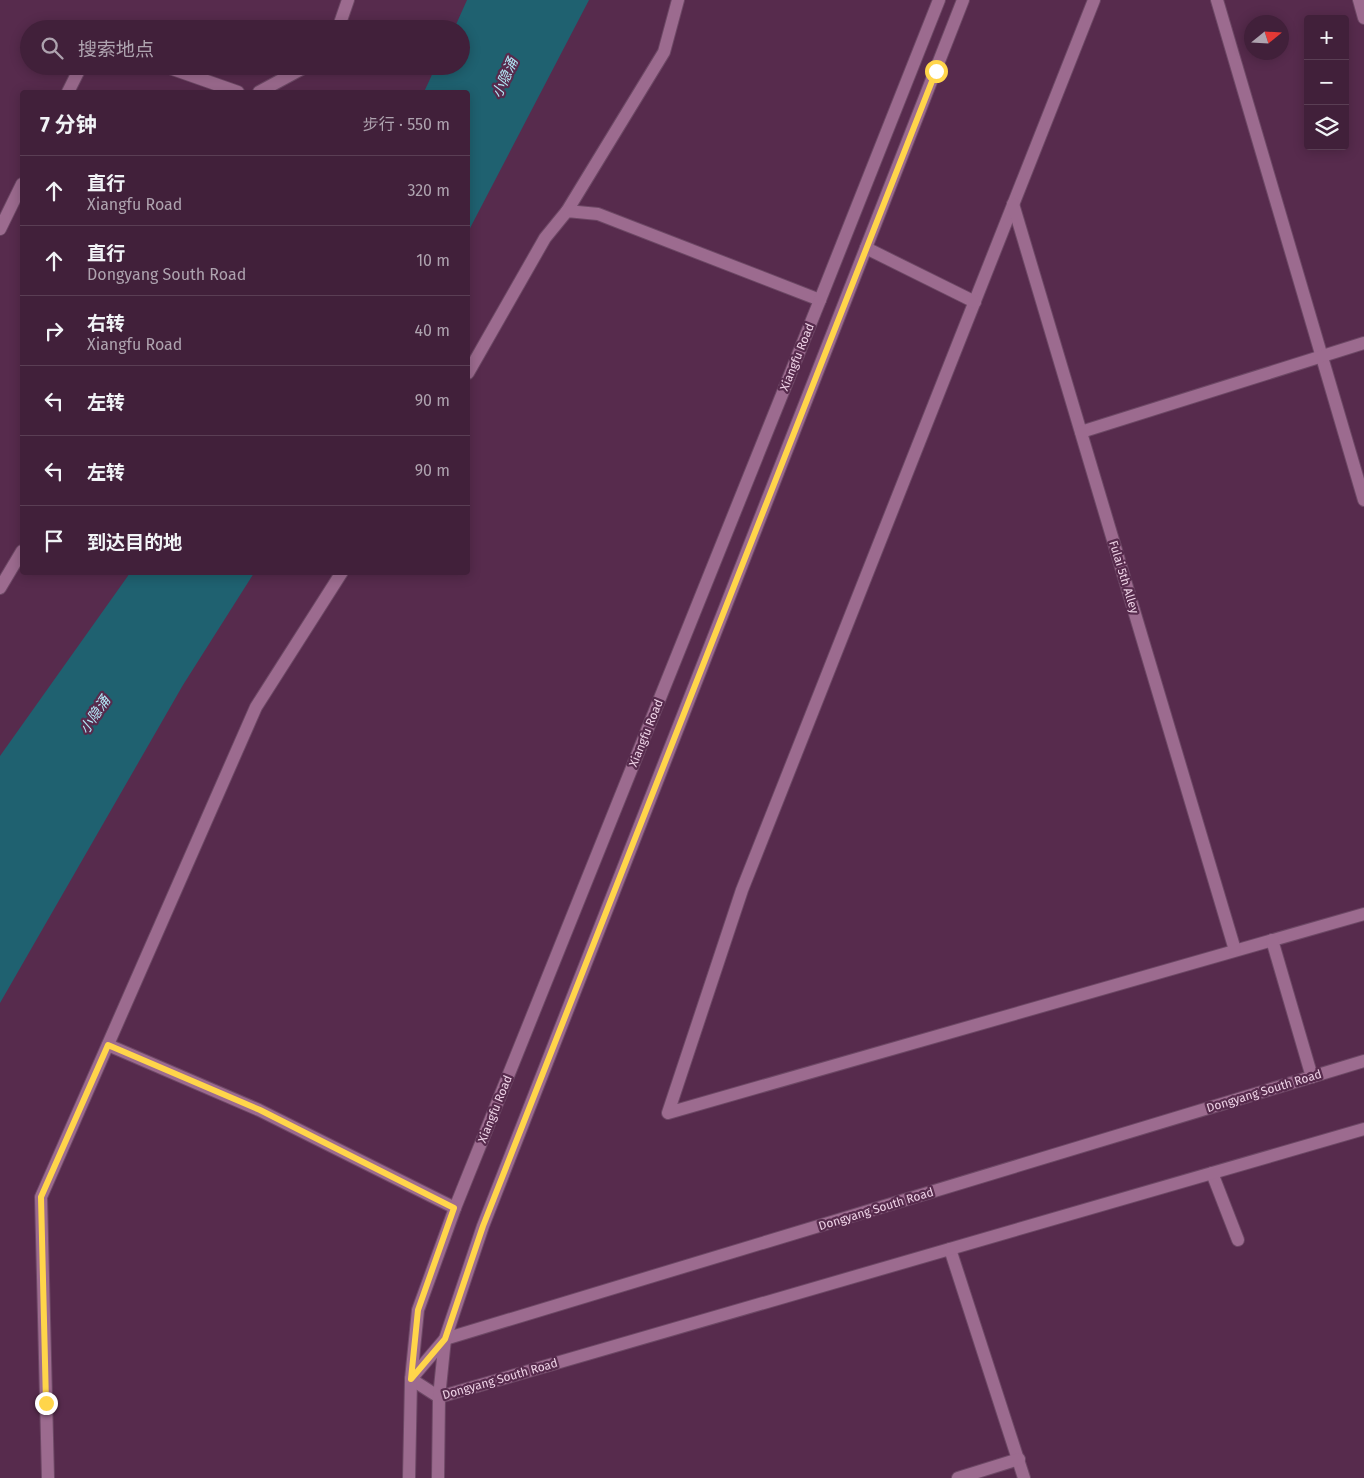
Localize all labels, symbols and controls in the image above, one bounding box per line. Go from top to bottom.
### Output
north arrow [1244,15,1289,60]
map controls [1304,15,1349,150]
button: + [1304,15,1349,60]
search box [20,20,470,75]
icon: search [38,34,66,62]
text: 搜索地点 [78,38,154,61]
water label: 小隐涌 [489,54,522,101]
route start [925,60,948,83]
button: − [1304,60,1349,105]
button: layers [1304,105,1349,150]
text: 7 分钟 [40,112,97,138]
text: 步行 · 550 m [363,115,450,134]
text: 直行 [87,172,125,195]
icon: ahead [40,177,68,205]
text: 320 m [407,181,450,200]
text: Xiangfu Road [87,195,182,214]
text: 直行 [87,242,125,265]
icon: ahead [40,247,68,275]
text: 10 m [416,251,450,270]
text: Dongyang South Road [87,265,246,284]
text: 右转 [87,312,125,335]
icon: right [40,317,68,345]
text: 40 m [415,321,450,340]
street label: Xiangfu Road [777,321,817,393]
text: Xiangfu Road [87,335,182,354]
icon: left [40,387,68,415]
text: 左转 [87,391,125,414]
text: 90 m [415,391,450,410]
icon: left [40,457,68,485]
text: 左转 [87,461,125,484]
text: 90 m [415,461,450,480]
icon: arrive [40,527,68,555]
text: 到达目的地 [87,531,182,554]
street label: Fulai 5th Alley [1106,539,1142,615]
water label: 小隐涌 [76,691,115,737]
street label: Xiangfu Road [626,697,666,769]
street label: Dongyang South Road [1205,1067,1323,1115]
street label: Xiangfu Road [475,1073,515,1145]
street label: Dongyang South Road [817,1185,935,1233]
street label: Dongyang South Road [441,1356,559,1402]
route end [35,1392,58,1415]

